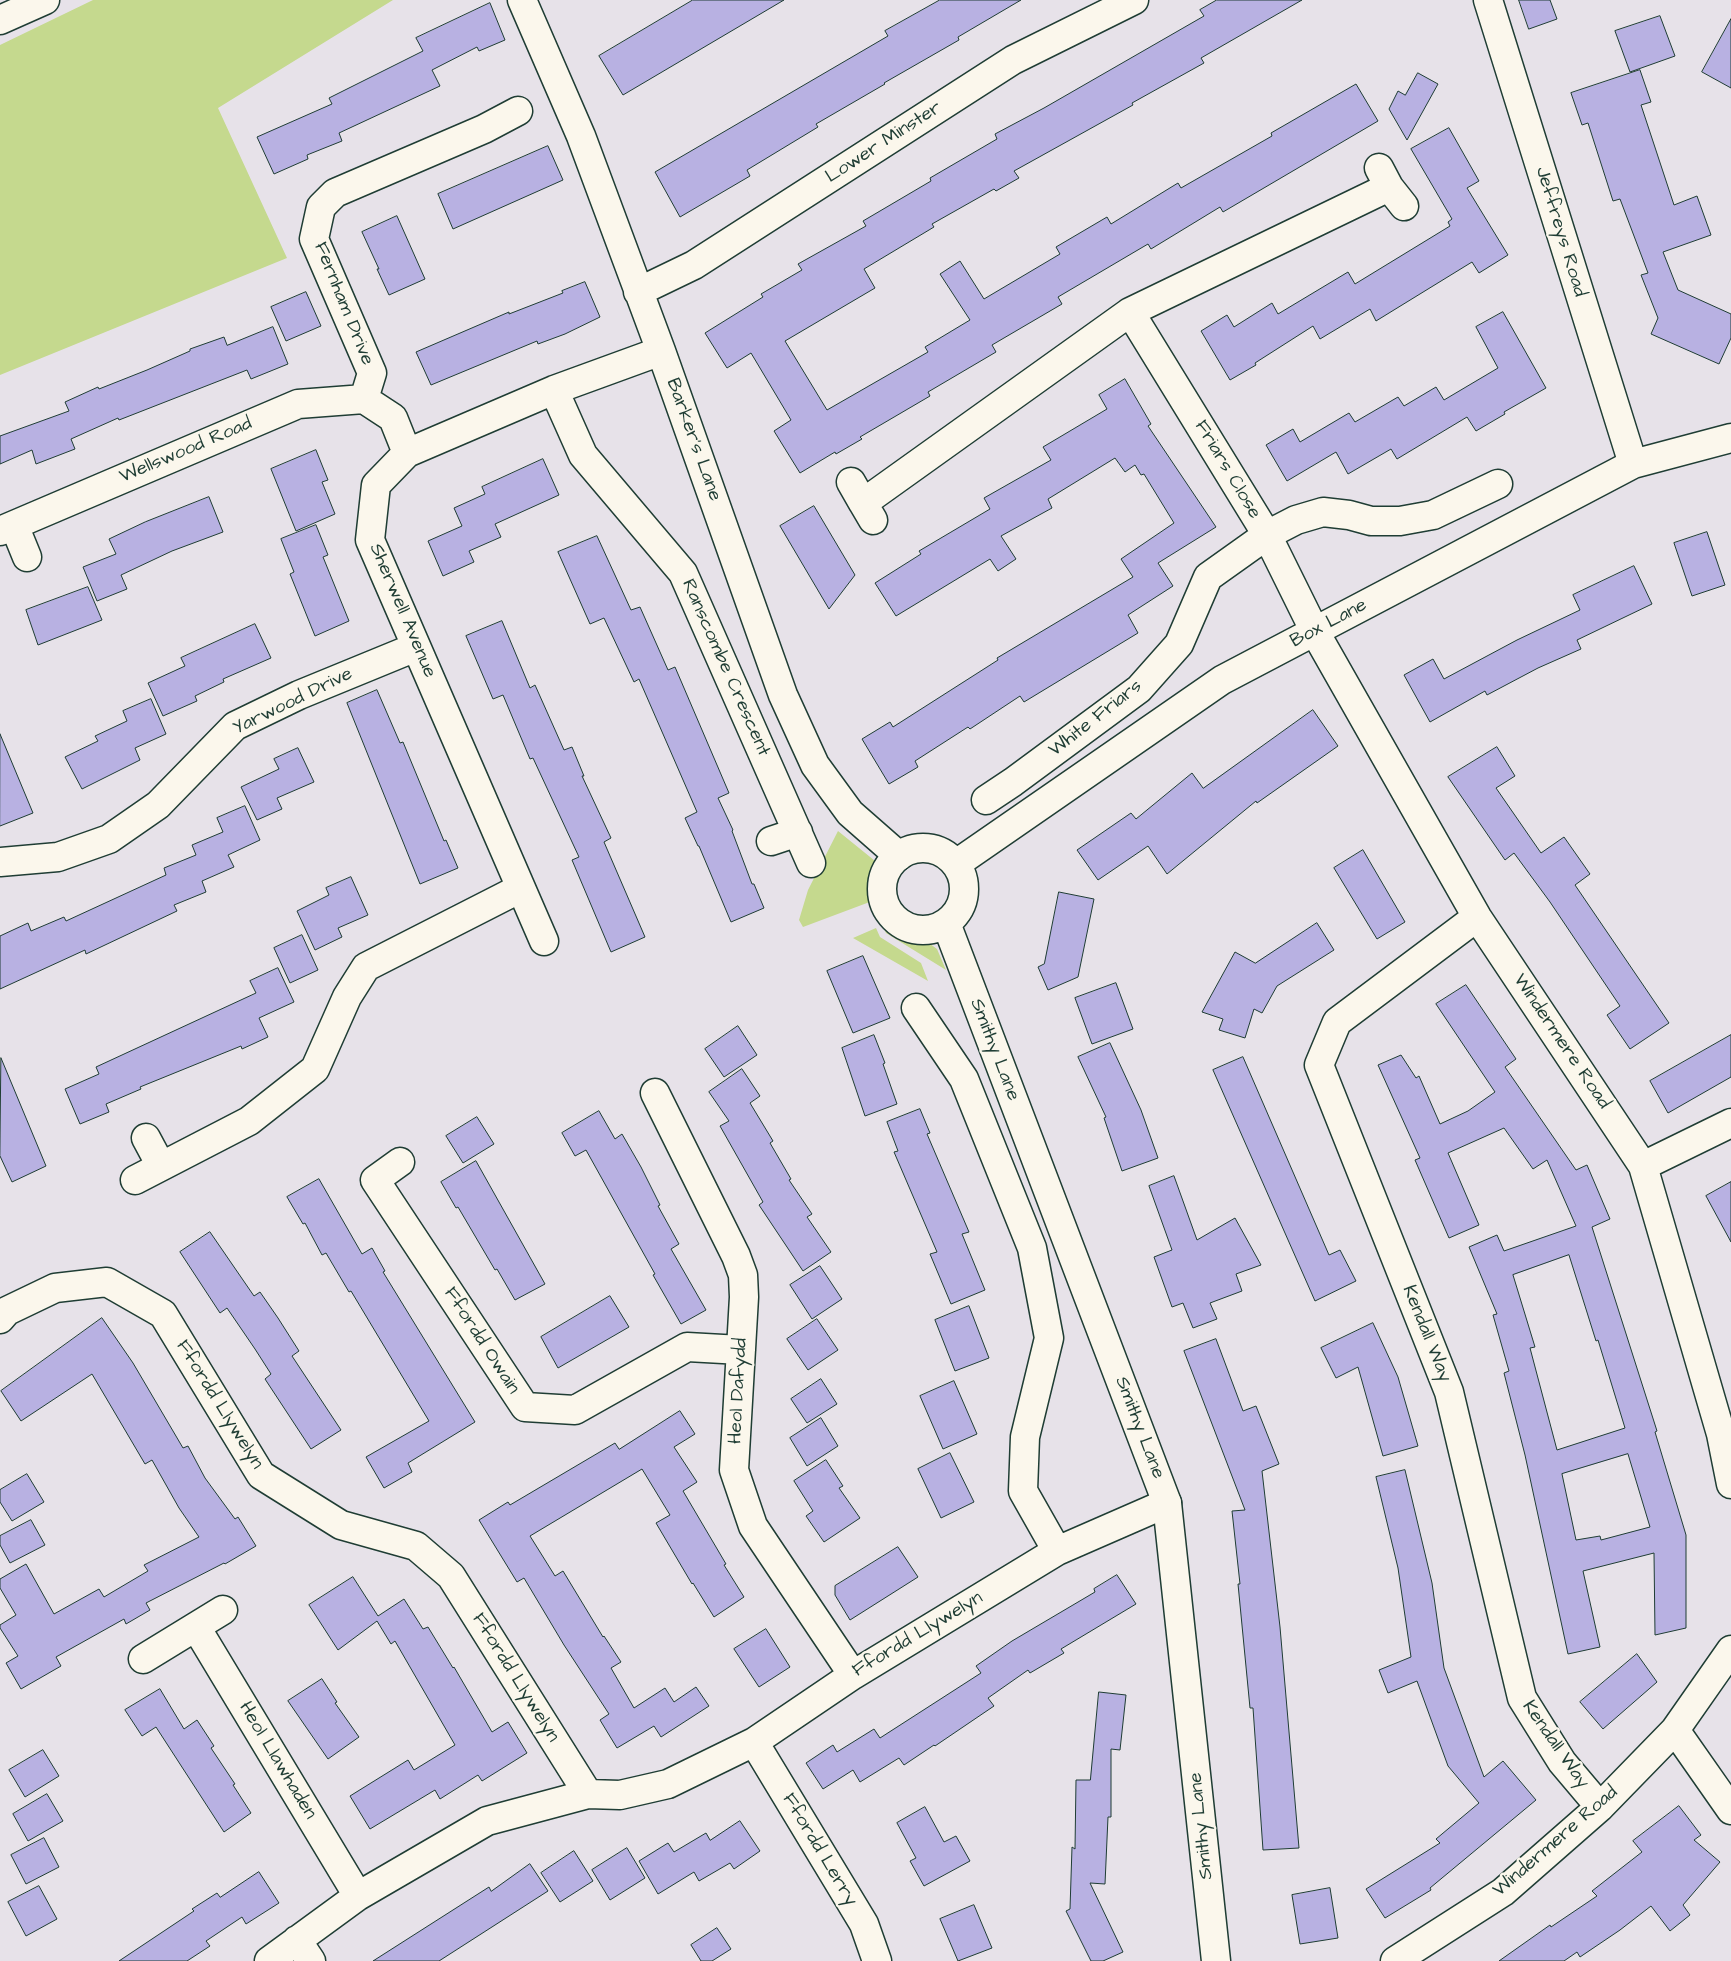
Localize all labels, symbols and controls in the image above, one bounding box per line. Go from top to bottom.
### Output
street label: Lower Minster [822,97,946,189]
street label: Jeffreys Road [1529,164,1591,300]
street label: Fernham Drive [308,239,378,369]
street label: Barker's Lane [660,376,726,504]
street label: Wellswood Road [116,413,256,489]
street label: Friars Close [1189,417,1265,523]
street label: Sherwell Avenue [364,541,440,681]
street label: Ranscombe Crescent [676,576,774,760]
street label: Box Lane [1287,594,1371,654]
street label: Yarwood Drive [229,663,357,741]
street label: White Friars [1045,676,1147,762]
street label: Windermere Road [1507,970,1615,1114]
street label: Smithy Lane [964,996,1024,1104]
street label: Kendall Way [1396,1282,1456,1386]
street label: Ffordd Owain [438,1283,524,1399]
street label: Ffordd Llywelyn [170,1336,268,1474]
street label: Heol Dafydd [725,1337,753,1445]
street label: Smithy Lane [1109,1374,1169,1482]
street label: Ffordd Llywelyn [849,1587,987,1683]
street label: Ffordd Llywelyn [466,1609,564,1747]
street label: Kendall Way [1516,1697,1594,1793]
street label: Heol Llawhaden [233,1698,321,1824]
street label: Smithy Lane [1185,1771,1219,1881]
street label: Windermere Road [1489,1782,1623,1902]
street label: Ffordd Lerry [776,1789,862,1911]

